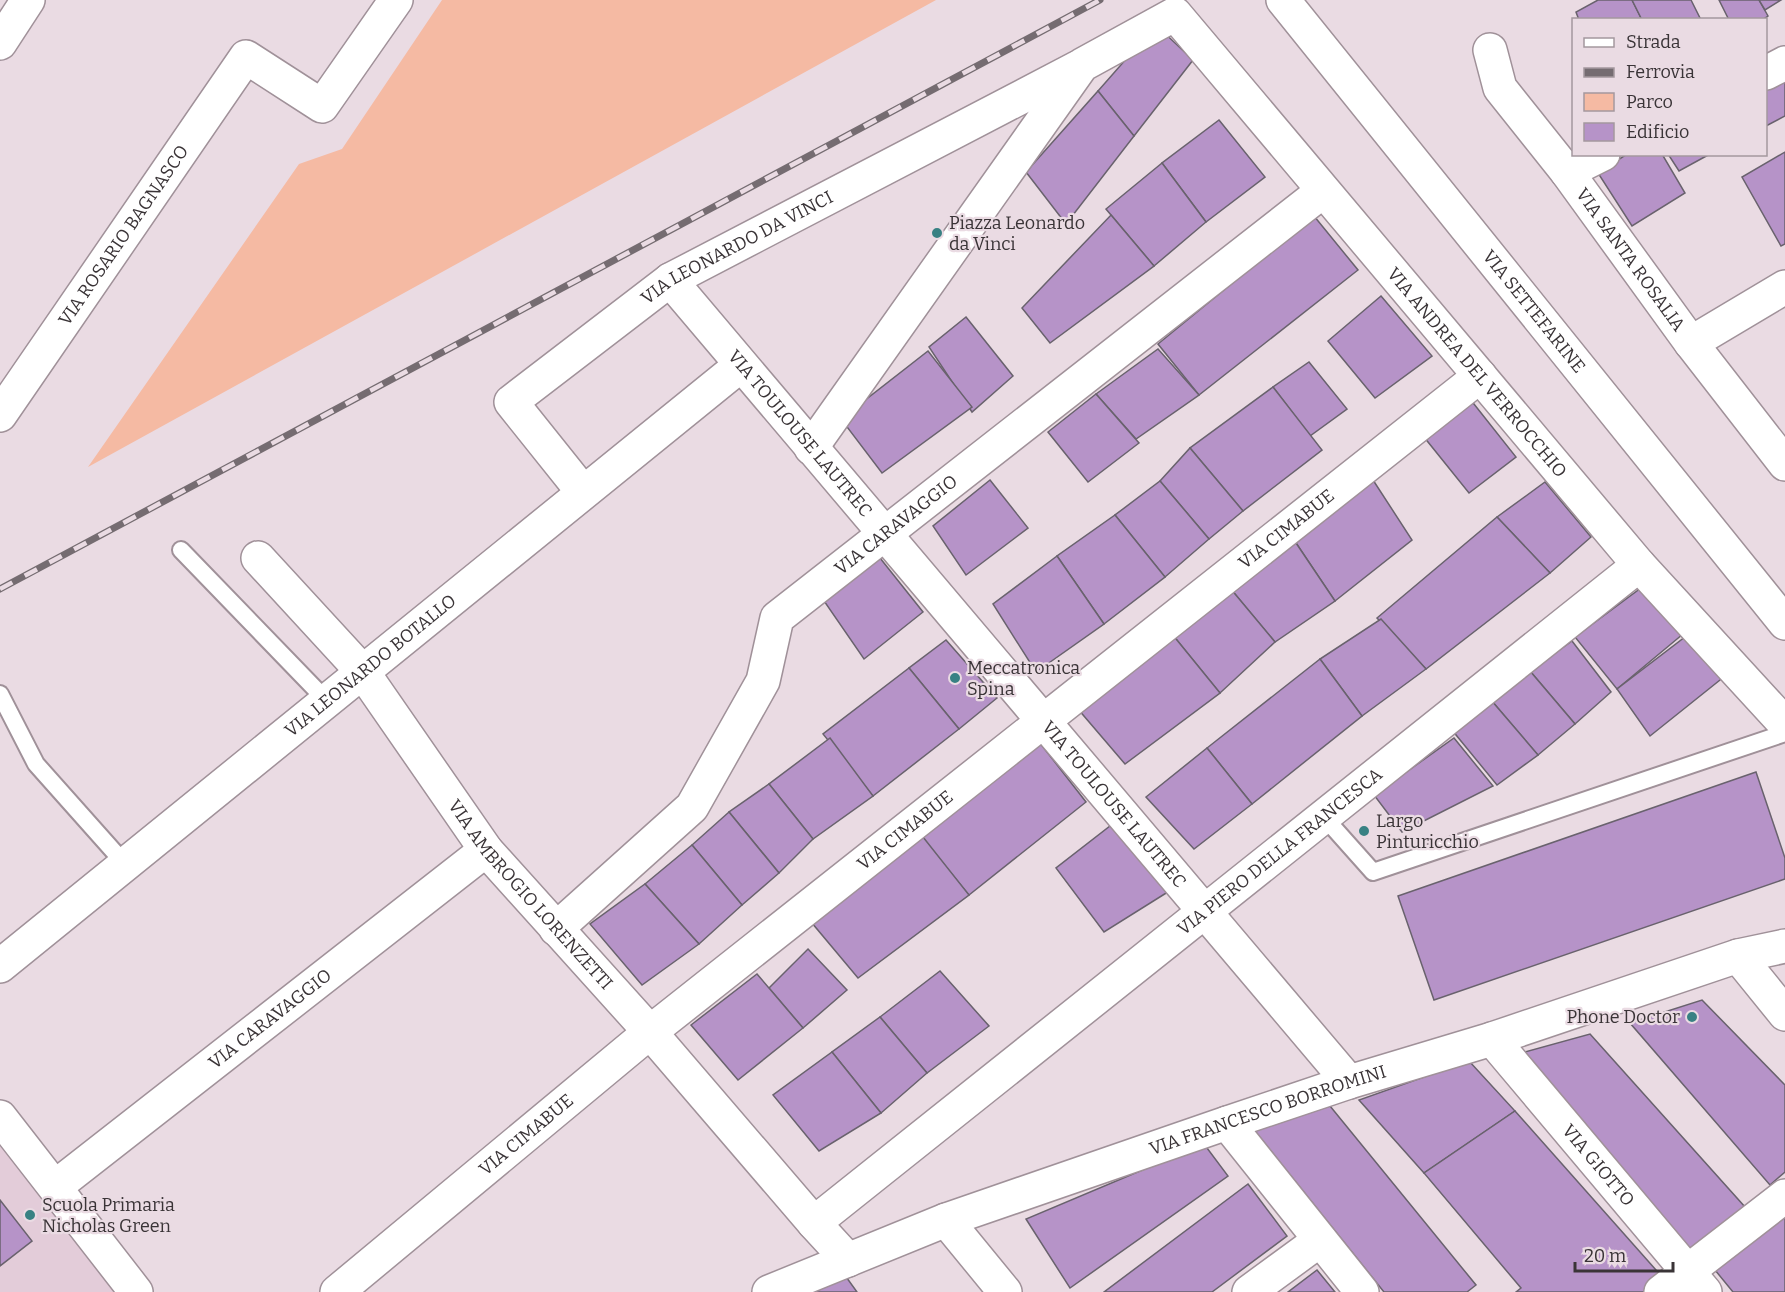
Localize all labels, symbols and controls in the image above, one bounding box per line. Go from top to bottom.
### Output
legend [1572,18,1767,156]
text: Strada [1626,31,1681,53]
text: Ferrovia [1626,61,1695,83]
text: Parco [1626,91,1673,113]
text: Edificio [1626,121,1689,143]
street label: VIA ROSARIO BAGNASCO [54,141,193,330]
street label: VIA SANTA ROSALIA [1571,184,1690,336]
street label: VIA LEONARDO DA VINCI [637,186,837,309]
place label: Piazza Leonardo da Vinci [949,212,1085,255]
marker: Piazza Leonardo da Vinci [930,226,944,240]
street label: VIA SETTEFARINE [1478,246,1590,377]
street label: VIA ANDREA DEL VERROCCHIO [1382,263,1571,482]
street label: VIA TOULOUSE LAUTREC [723,345,877,521]
street label: VIA CARAVAGGIO [830,470,962,580]
street label: VIA CIMABUE [1234,484,1339,574]
street label: VIA LEONARDO BOTALLO [280,590,461,742]
place label: Meccatronica Spina [967,657,1080,700]
marker: Meccatronica Spina [948,671,962,685]
street label: VIA TOULOUSE LAUTREC [1037,716,1191,892]
street label: VIA PIERO DELLA FRANCESCA [1173,763,1387,940]
street label: VIA CIMABUE [853,786,957,875]
street label: VIA AMBROGIO LORENZETTI [443,795,617,994]
place label: Largo Pinturicchio [1376,810,1479,853]
marker: Largo Pinturicchio [1357,824,1371,838]
street label: VIA CARAVAGGIO [204,964,336,1074]
place label: Phone Doctor [1566,1006,1680,1028]
marker: Phone Doctor [1685,1010,1699,1024]
street label: VIA FRANCESCO BORROMINI [1146,1060,1389,1160]
street label: VIA CIMABUE [475,1089,578,1180]
street label: VIA GIOTTO [1558,1120,1639,1211]
place label: Scuola Primaria Nicholas Green [42,1194,175,1237]
marker: Scuola Primaria Nicholas Green [23,1208,37,1222]
scale bar [1575,1235,1672,1273]
text: 20 m [1584,1245,1626,1267]

